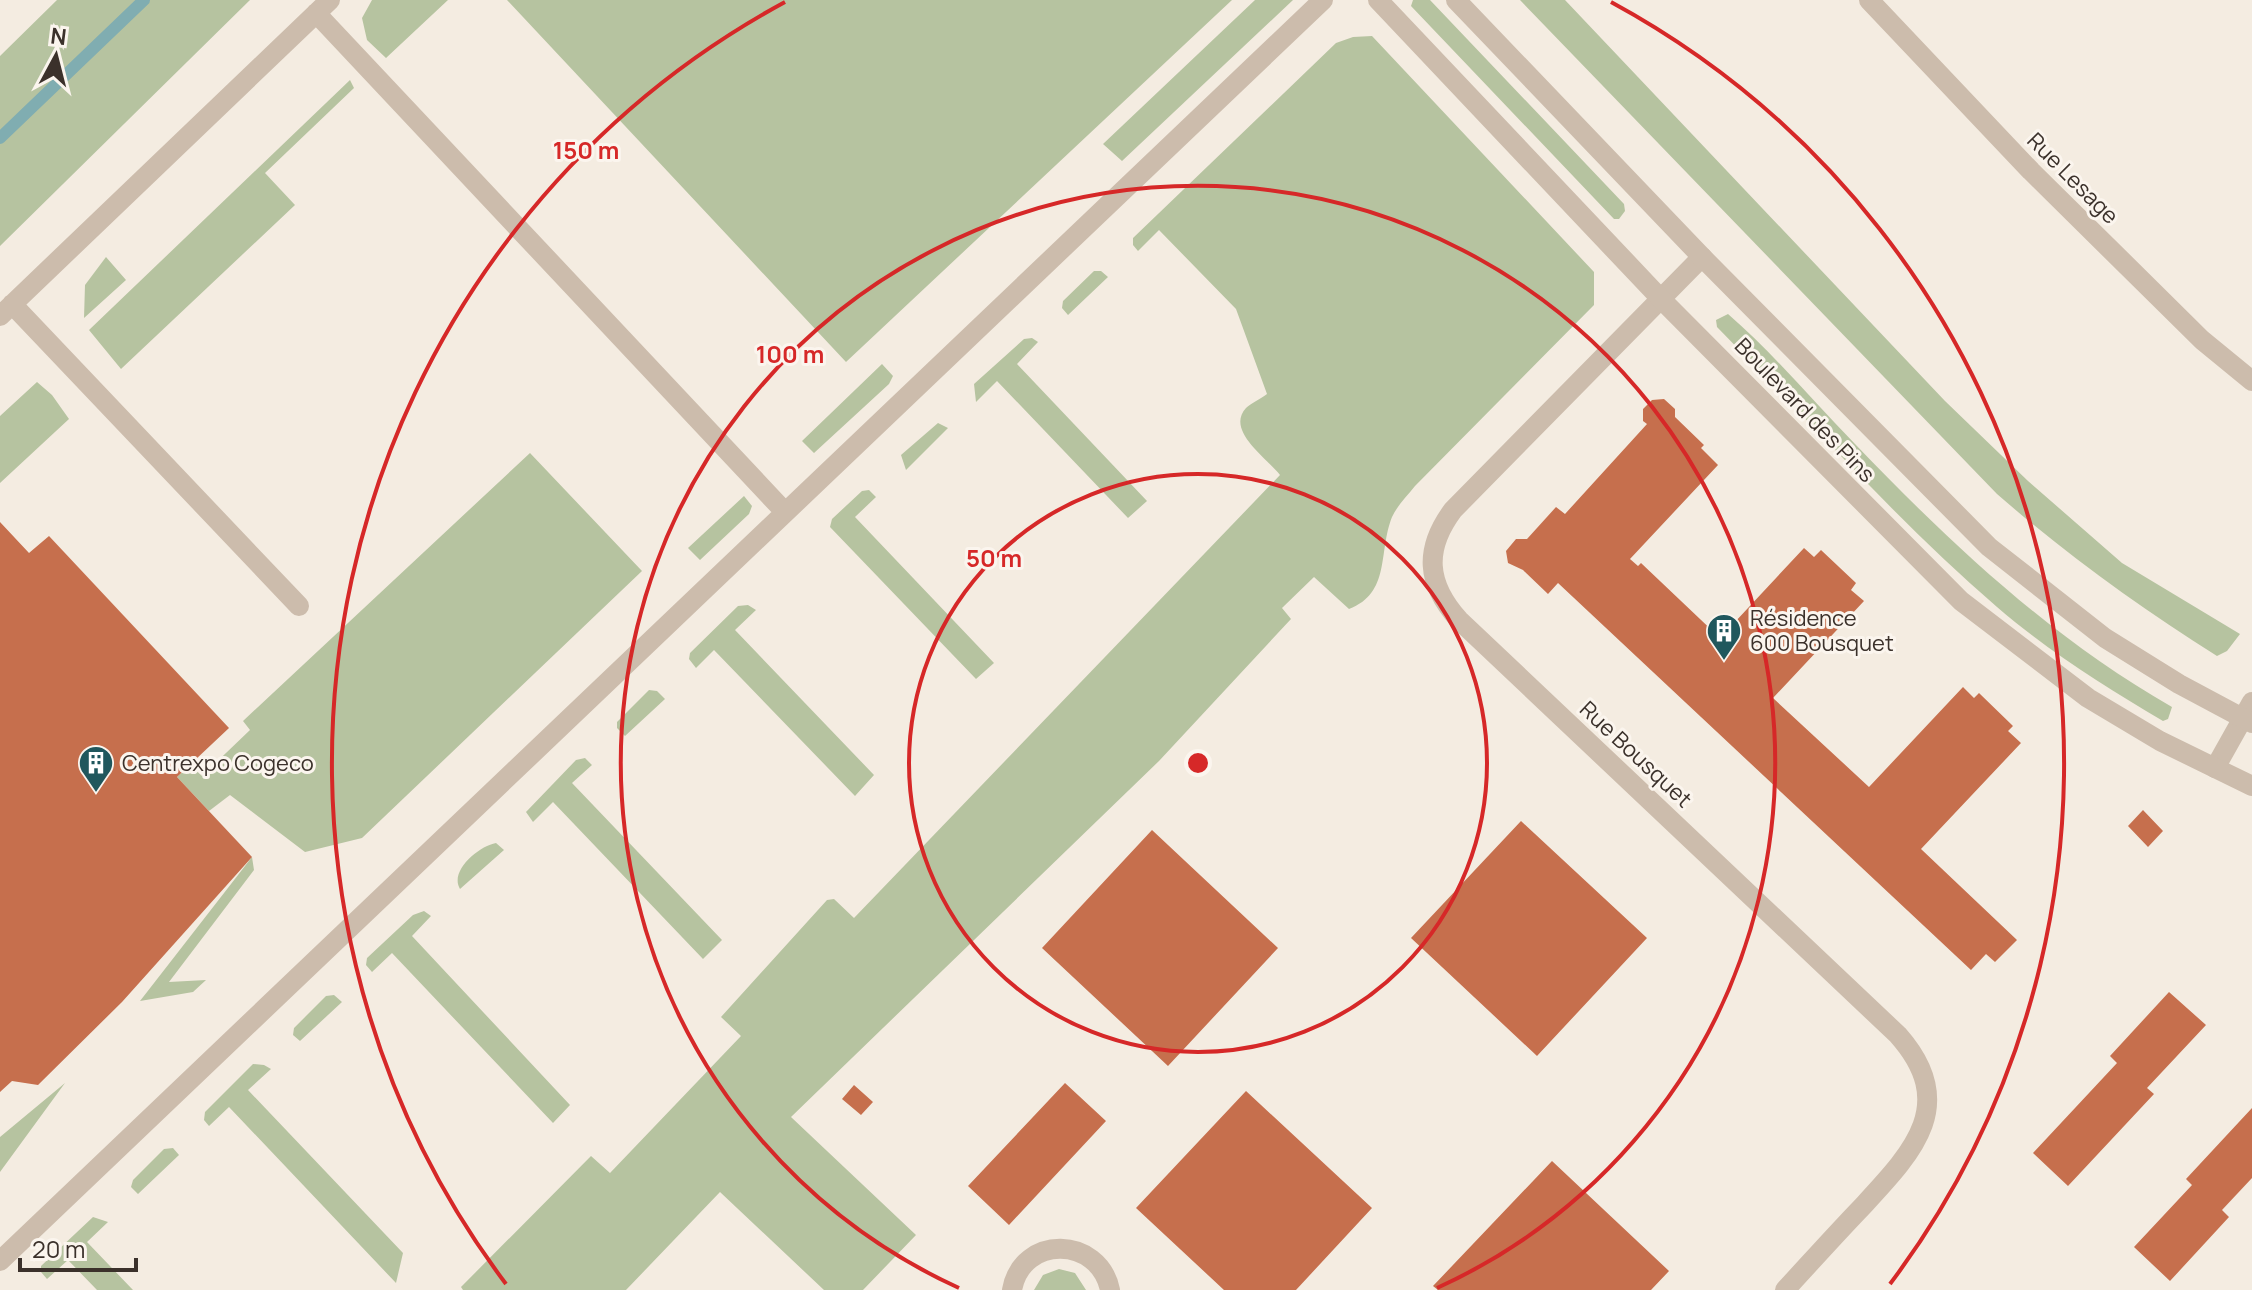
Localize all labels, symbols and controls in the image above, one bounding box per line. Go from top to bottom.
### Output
north arrow [16,16,96,96]
text: N [49,20,68,52]
street label: Rue Lesage [2021,126,2125,230]
text: 150 m [553,133,619,166]
street label: Boulevard des Pins [1728,331,1882,489]
text: 100 m [756,337,824,370]
text: 50 m [966,541,1022,574]
place label: Résidence 600 Bousquet [1750,603,1894,658]
building icon: Résidence 600 Bousquet [1705,612,1743,662]
street label: Rue Bousquet [1573,694,1699,814]
building icon: Centrexpo Cogeco [77,744,115,794]
place label: Centrexpo Cogeco [122,748,314,778]
centre of rings [1184,749,1212,777]
scale bar [20,1222,136,1272]
text: 20 m [32,1232,85,1265]

